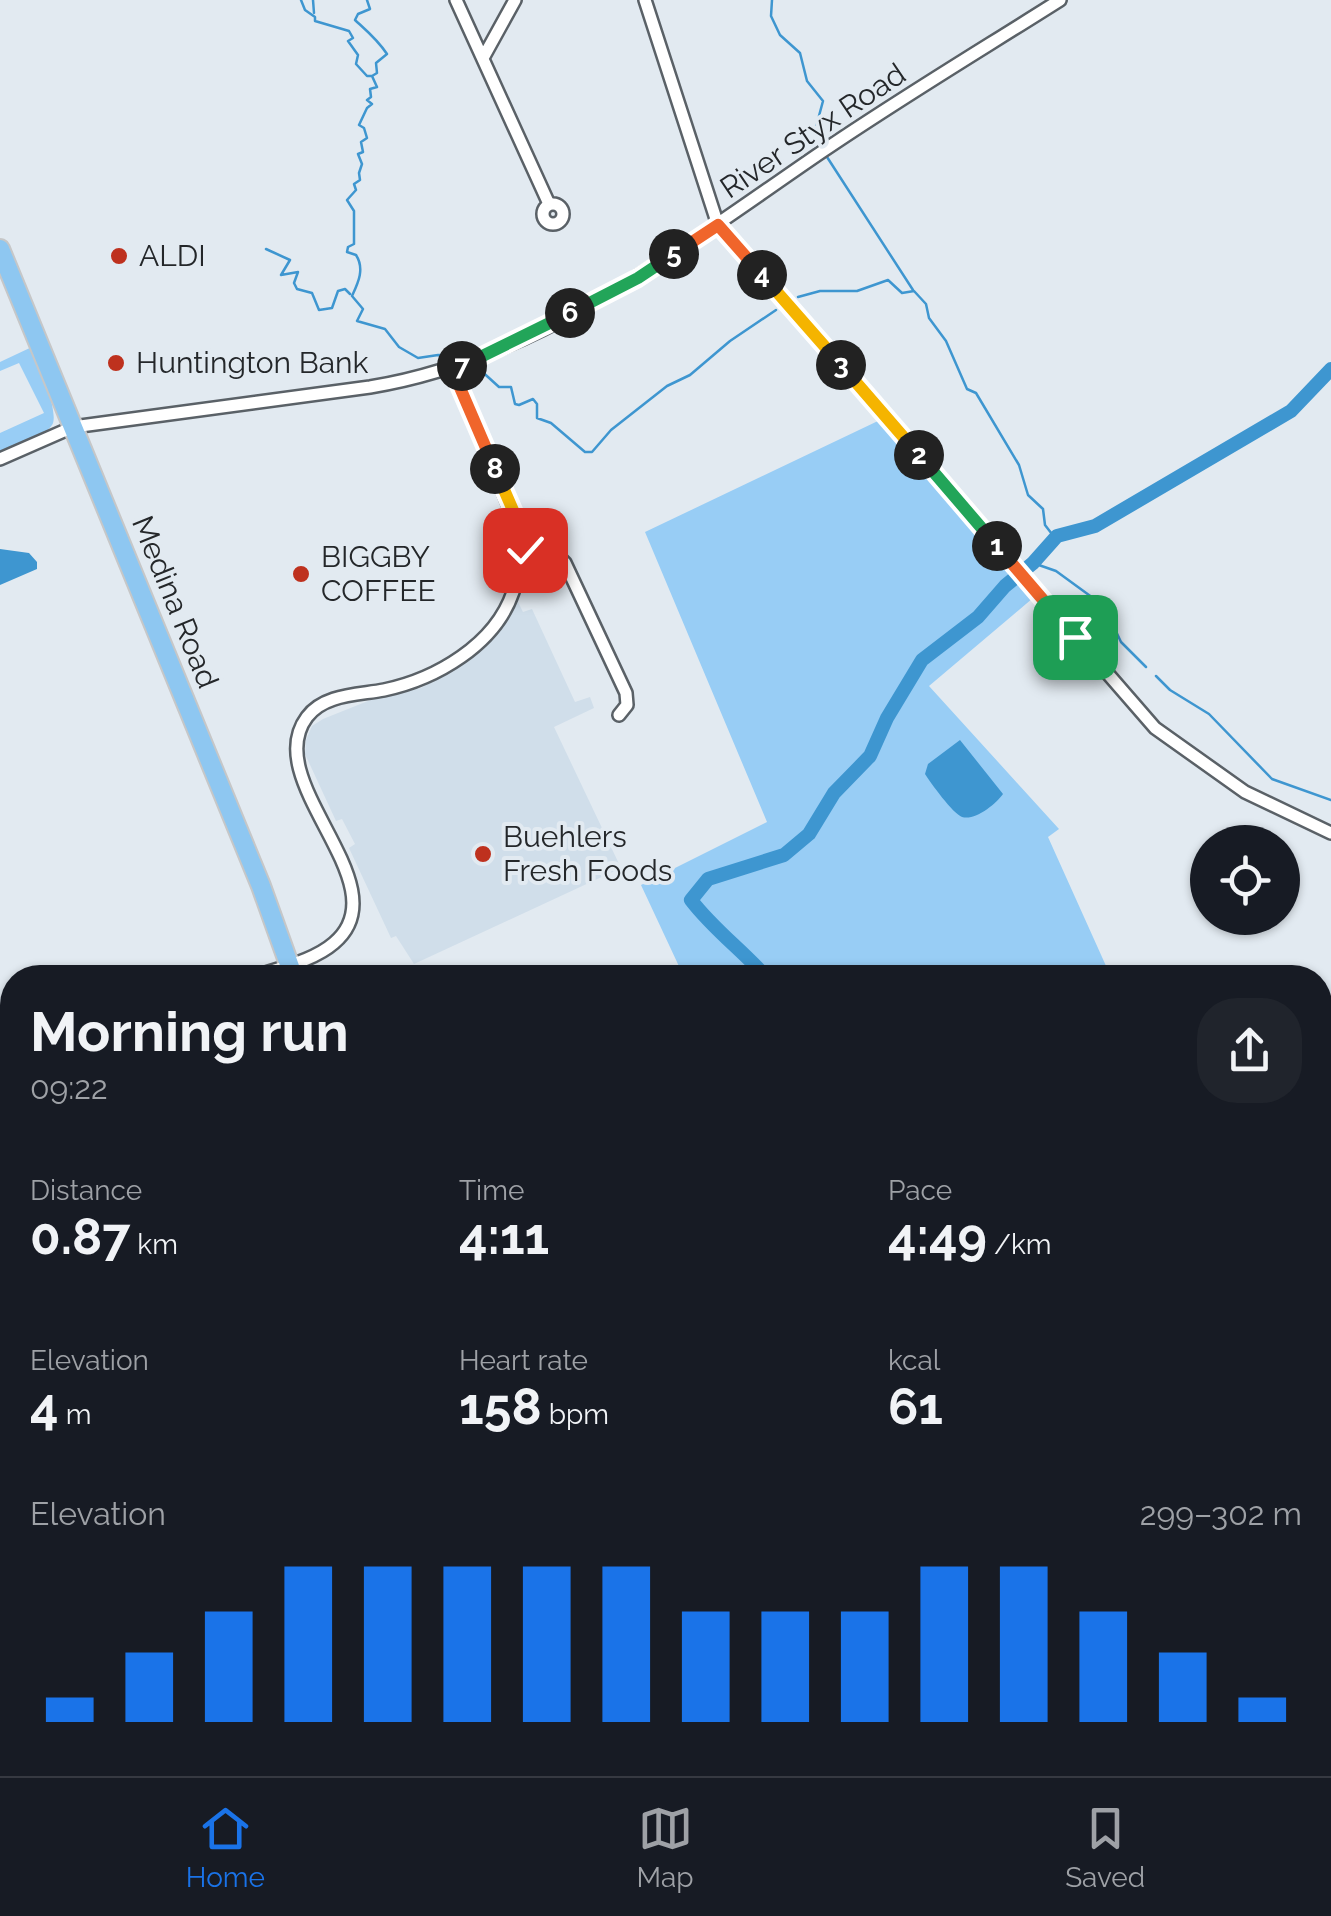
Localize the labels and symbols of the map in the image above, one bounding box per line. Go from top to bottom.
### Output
street label: River Styx Road [714,56,912,205]
pin: 5 [649,229,699,279]
place label: ALDI [139,238,206,273]
marker: ALDI [108,245,130,267]
pin: 4 [737,250,787,300]
pin: 6 [545,288,595,338]
pin: 3 [816,340,866,390]
pin: 7 [437,341,487,391]
place label: Huntington Bank [136,345,369,380]
marker: Huntington Bank [105,352,127,374]
pin: 2 [894,430,944,480]
pin: 8 [470,444,520,494]
pin [483,508,568,593]
street label: Medina Road [125,511,226,693]
pin: 1 [972,521,1022,571]
place label: BIGGBY COFFEE [321,539,436,608]
marker: BIGGBY COFFEE [290,563,312,585]
pin [1033,595,1118,680]
place label: Buehlers Fresh Foods [503,819,672,888]
marker: Buehlers Fresh Foods [472,843,494,865]

